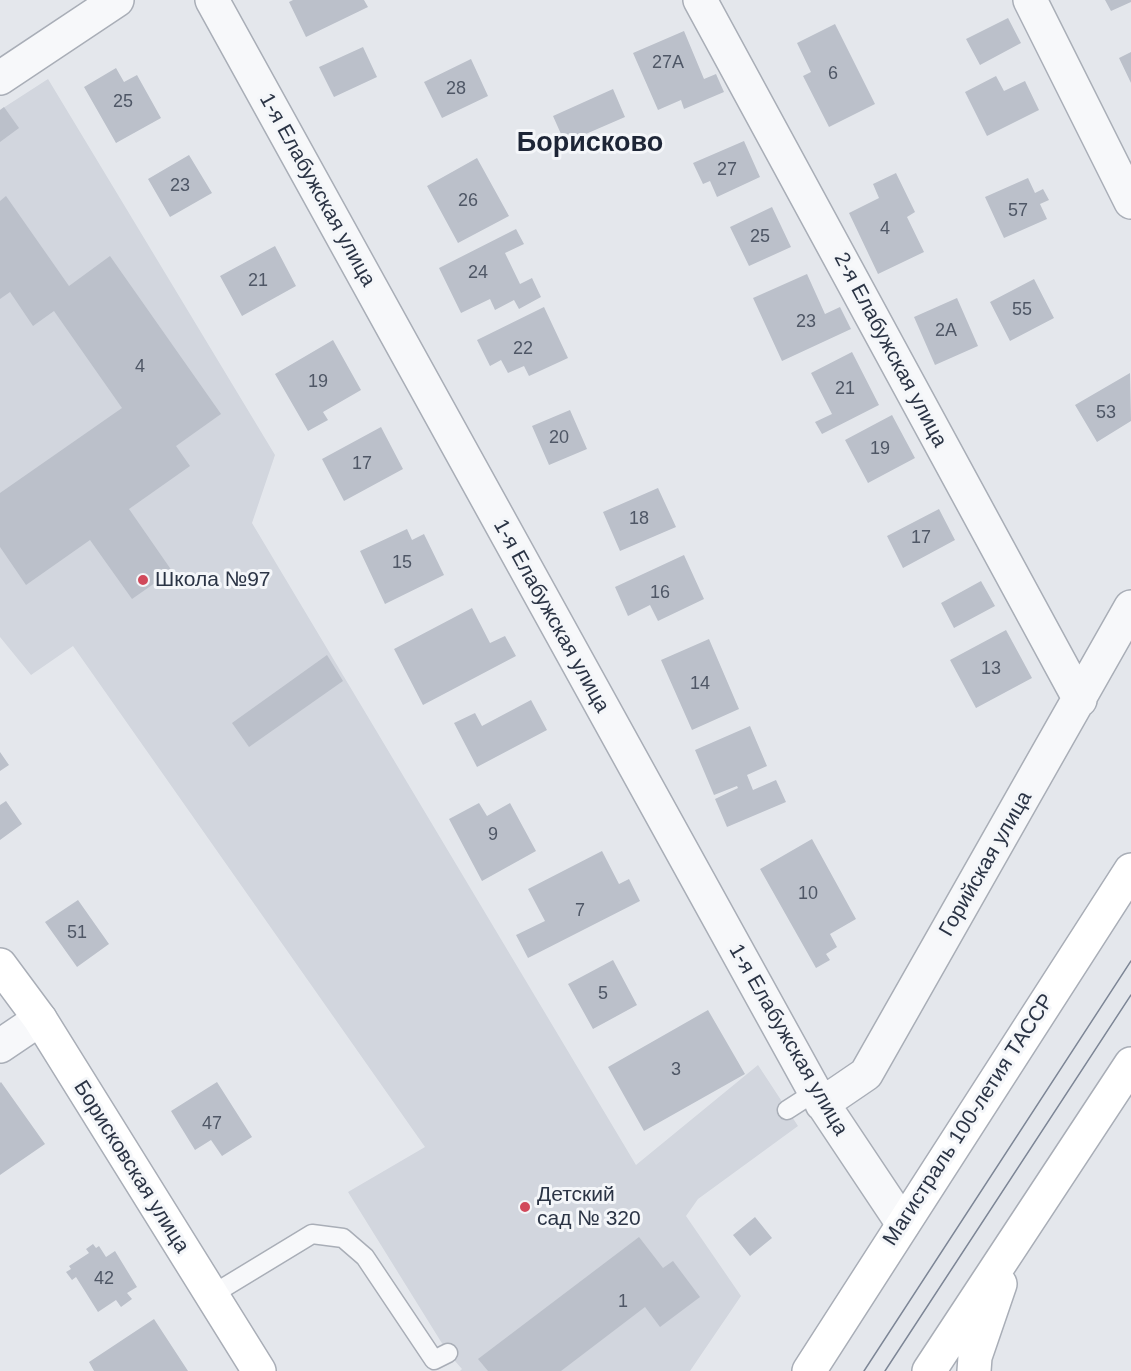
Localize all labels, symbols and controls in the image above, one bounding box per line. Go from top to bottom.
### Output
house number: 27А [652,52,684,74]
house number: 6 [828,63,838,85]
house number: 28 [446,78,466,100]
street label: 1-я Елабужская улица [253,89,381,291]
house number: 25 [113,91,133,113]
district label: Борисково [517,128,663,160]
house number: 27 [717,159,737,181]
house number: 23 [170,175,190,197]
house number: 26 [458,190,478,212]
house number: 57 [1008,200,1028,222]
house number: 4 [880,218,890,240]
house number: 25 [750,226,770,248]
street label: 2-я Елабужская улица [828,248,952,452]
house number: 24 [468,262,488,284]
house number: 21 [248,270,268,292]
house number: 55 [1012,299,1032,321]
house number: 23 [796,311,816,333]
house number: 2А [935,320,957,342]
house number: 22 [513,338,533,360]
house number: 4 [135,356,145,378]
house number: 19 [308,371,328,393]
house number: 21 [835,378,855,400]
house number: 53 [1096,402,1116,424]
house number: 20 [549,427,569,449]
house number: 19 [870,438,890,460]
house number: 17 [352,453,372,475]
house number: 18 [629,508,649,530]
street label: 1-я Елабужская улица [487,515,615,717]
house number: 17 [911,527,931,549]
house number: 15 [392,552,412,574]
place label: Школа №97 [155,567,271,593]
marker: Школа №97 [136,573,150,587]
house number: 16 [650,582,670,604]
house number: 13 [981,658,1001,680]
house number: 14 [690,673,710,695]
street label: Горийская улица [934,787,1038,941]
house number: 9 [488,824,498,846]
house number: 10 [798,883,818,905]
house number: 7 [575,900,585,922]
house number: 51 [67,922,87,944]
street label: 1-я Елабужская улица [723,940,853,1140]
house number: 5 [598,983,608,1005]
street label: Магистраль 100-летия ТАССР [878,989,1060,1251]
house number: 3 [671,1059,681,1081]
street label: Борисковская улица [68,1076,194,1258]
house number: 47 [202,1113,222,1135]
place label: Детский сад № 320 [537,1182,641,1232]
marker: Детский сад № 320 [518,1200,532,1214]
house number: 42 [94,1268,114,1290]
house number: 1 [618,1291,628,1313]

